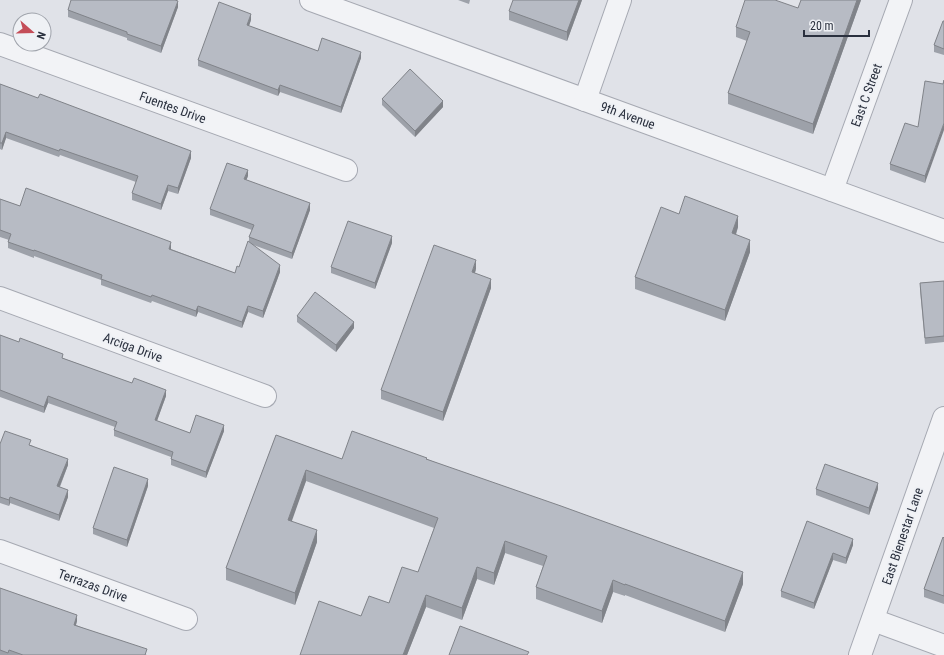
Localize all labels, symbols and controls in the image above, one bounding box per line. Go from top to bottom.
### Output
north arrow [12,12,52,52]
scale bar [804,12,869,38]
text: 20 m [810,19,834,33]
text: N [34,30,48,41]
street label: East C Street [848,61,885,129]
street label: Fuentes Drive [138,89,208,126]
street label: 9th Avenue [599,99,657,132]
street label: Arciga Drive [101,330,164,365]
street label: East Bienestar Lane [879,486,926,587]
street label: Terrazas Drive [56,566,130,605]

